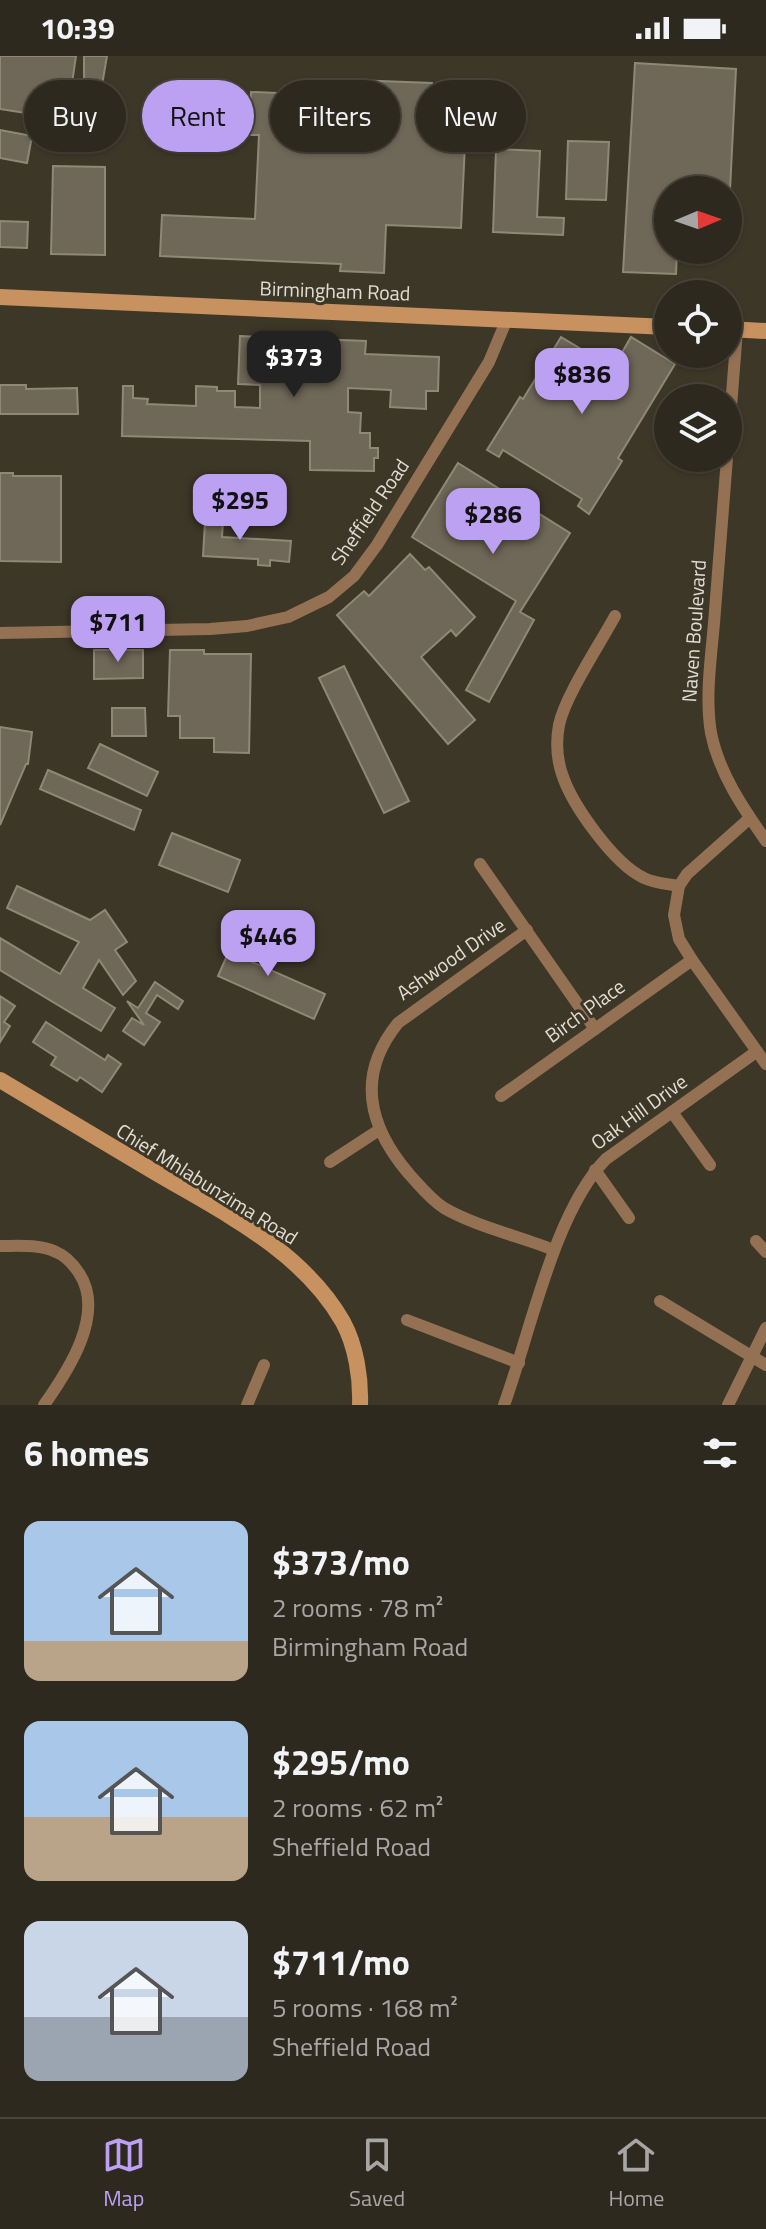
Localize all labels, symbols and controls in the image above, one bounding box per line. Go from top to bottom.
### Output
text: 10:39 [40,5,115,51]
chip: Buy [24,80,126,152]
chip: Rent [142,80,254,152]
chip: Filters [270,80,400,152]
chip: New [416,80,526,152]
north arrow [654,176,742,264]
map controls [654,176,742,472]
street label: Birmingham Road [259,272,411,309]
button: locate [654,280,742,368]
pin: $373 [247,331,341,399]
text: $373 [265,337,323,376]
pin: $836 [535,348,629,416]
text: $836 [553,354,611,393]
button: layers [654,384,742,472]
street label: Sheffield Road [323,452,417,571]
pin: $295 [193,474,287,542]
text: $295 [211,480,269,519]
pin: $286 [446,488,540,556]
text: $286 [464,494,522,533]
street label: Naven Boulevard [673,559,714,703]
pin: $711 [71,596,165,664]
text: $711 [89,602,147,641]
pin: $446 [221,910,315,978]
street label: Ashwood Drive [390,910,512,1008]
text: $446 [239,916,297,955]
street label: Birch Place [538,971,631,1050]
street label: Oak Hill Drive [584,1066,693,1157]
street label: Chief Mhlabunzima Road [110,1115,304,1252]
text: 6 homes [24,1427,149,1479]
icon: filters [698,1431,742,1475]
text: $373/mo [272,1536,410,1588]
icon: home [88,1553,184,1649]
text: 2 rooms · 78 m² [272,1588,443,1627]
text: Birmingham Road [272,1627,468,1666]
text: $295/mo [272,1736,410,1788]
icon: home [88,1753,184,1849]
text: 2 rooms · 62 m² [272,1788,443,1827]
text: Sheffield Road [272,1827,431,1866]
text: $711/mo [272,1936,410,1988]
icon: home [88,1953,184,2049]
text: 5 rooms · 168 m² [272,1988,458,2027]
text: Sheffield Road [272,2027,431,2066]
tab: Map [102,2133,146,2215]
tab: Saved [349,2133,405,2215]
tab: Home [608,2133,664,2215]

